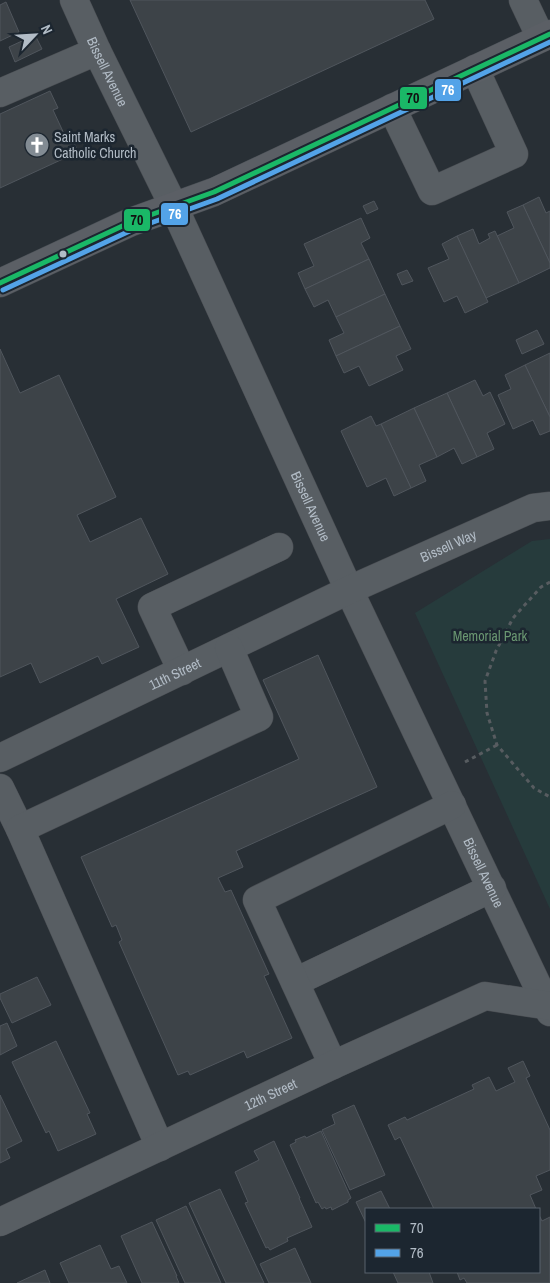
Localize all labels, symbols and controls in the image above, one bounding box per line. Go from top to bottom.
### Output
north arrow [10,10,60,60]
text: N [37,22,57,37]
street label: Bissell Avenue [83,34,132,109]
line badge: 76 [434,78,462,102]
text: 76 [442,81,454,99]
line badge: 70 [399,86,428,110]
text: 70 [407,89,419,107]
place label: Saint Marks Catholic Church [54,128,136,162]
church icon: Saint Marks Catholic Church [24,132,50,158]
line badge: 76 [160,202,189,226]
text: 76 [169,205,181,223]
line badge: 70 [123,208,151,232]
text: 70 [131,211,143,229]
unlabelled marker [58,249,68,259]
street label: Bissell Avenue [287,468,335,544]
street label: Bissell Way [417,525,479,566]
park label: Memorial Park [453,627,528,645]
street label: 11th Street [146,654,204,694]
street label: Bissell Avenue [459,835,508,910]
street label: 12th Street [241,1074,300,1115]
legend [365,1208,540,1273]
text: 70 [410,1217,424,1238]
text: 76 [410,1242,424,1263]

